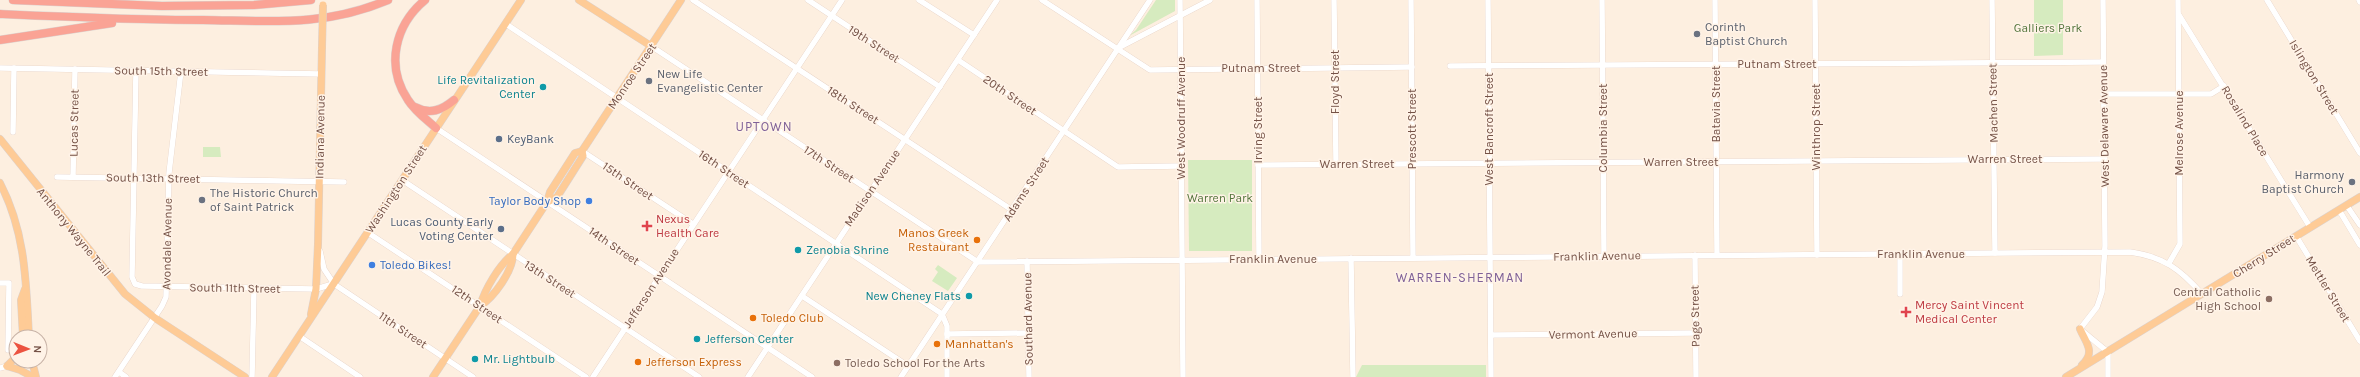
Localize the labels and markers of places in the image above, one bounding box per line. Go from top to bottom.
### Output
place label: Corinth Baptist Church [1705,20,1787,48]
marker: Corinth Baptist Church [1692,29,1702,39]
place label: New Life Evangelistic Center [657,67,763,95]
place label: Life Revitalization Center [437,73,536,101]
marker: New Life Evangelistic Center [644,76,654,86]
marker: Life Revitalization Center [538,82,548,92]
place label: KeyBank [507,132,554,146]
marker: KeyBank [494,134,504,144]
place label: Harmony Baptist Church [2262,168,2344,196]
marker: Harmony Baptist Church [2347,177,2357,187]
place label: The Historic Church of Saint Patrick [210,186,318,214]
place label: Taylor Body Shop [489,194,581,208]
marker: The Historic Church of Saint Patrick [197,195,207,205]
marker: Taylor Body Shop [584,196,594,206]
place label: Nexus Health Care [656,212,719,240]
place label: Lucas County Early Voting Center [390,215,494,243]
marker: Nexus Health Care [641,220,653,232]
marker: Lucas County Early Voting Center [496,224,506,234]
place label: Manos Greek Restaurant [898,226,969,254]
marker: Manos Greek Restaurant [972,235,982,245]
place label: Zenobia Shrine [806,243,889,257]
marker: Zenobia Shrine [793,245,803,255]
place label: Toledo Bikes! [380,258,451,272]
marker: Toledo Bikes! [367,260,377,270]
place label: Central Catholic High School [2173,285,2261,313]
place label: New Cheney Flats [865,289,961,303]
marker: New Cheney Flats [964,291,974,301]
marker: Central Catholic High School [2264,294,2274,304]
place label: Mercy Saint Vincent Medical Center [1915,298,2024,326]
marker: Mercy Saint Vincent Medical Center [1900,306,1912,318]
place label: Toledo Club [761,311,824,325]
marker: Toledo Club [748,313,758,323]
place label: Jefferson Center [705,332,794,346]
marker: Jefferson Center [692,334,702,344]
place label: Manhattan's [945,337,1014,351]
marker: Manhattan's [932,339,942,349]
place label: Mr. Lightbulb [483,352,555,366]
marker: Mr. Lightbulb [470,354,480,364]
place label: Jefferson Express [646,355,742,369]
place label: Toledo School For the Arts [845,356,985,370]
marker: Jefferson Express [633,357,643,367]
marker: Toledo School For the Arts [832,358,842,368]

